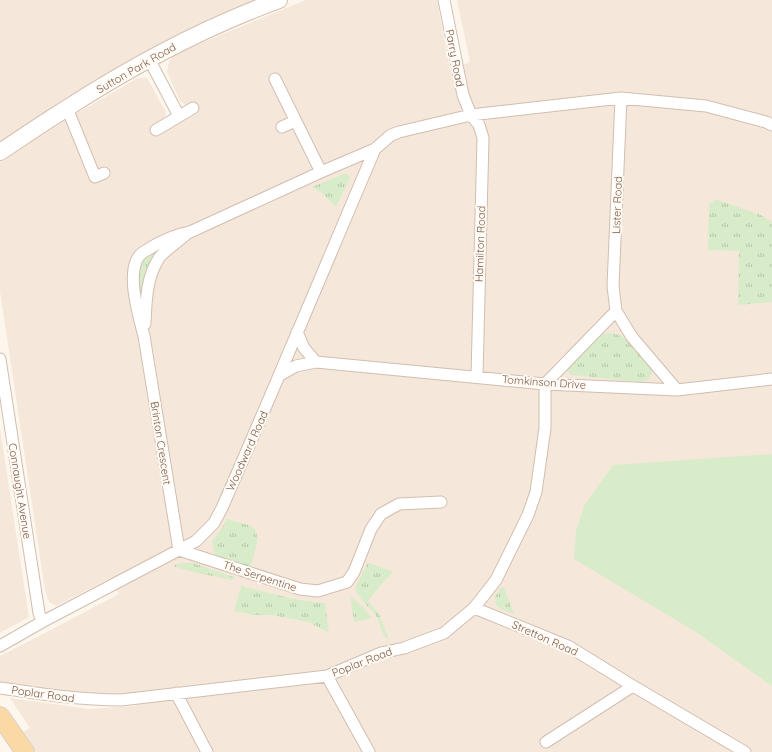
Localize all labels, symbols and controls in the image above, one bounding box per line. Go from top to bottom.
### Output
street label: Parry Road [443,28,467,88]
street label: Sutton Park Road [94,40,178,96]
street label: Lister Road [609,176,625,234]
street label: Hamilton Road [472,206,488,282]
street label: Tomkinson Drive [501,372,587,392]
street label: Brinton Crescent [147,400,175,486]
street label: Woodward Road [223,409,271,493]
street label: Connaught Avenue [6,442,34,540]
street label: The Serpentine [221,558,299,594]
street label: Stretton Road [510,617,580,659]
street label: Poplar Road [330,644,394,680]
street label: Poplar Road [11,683,75,705]

